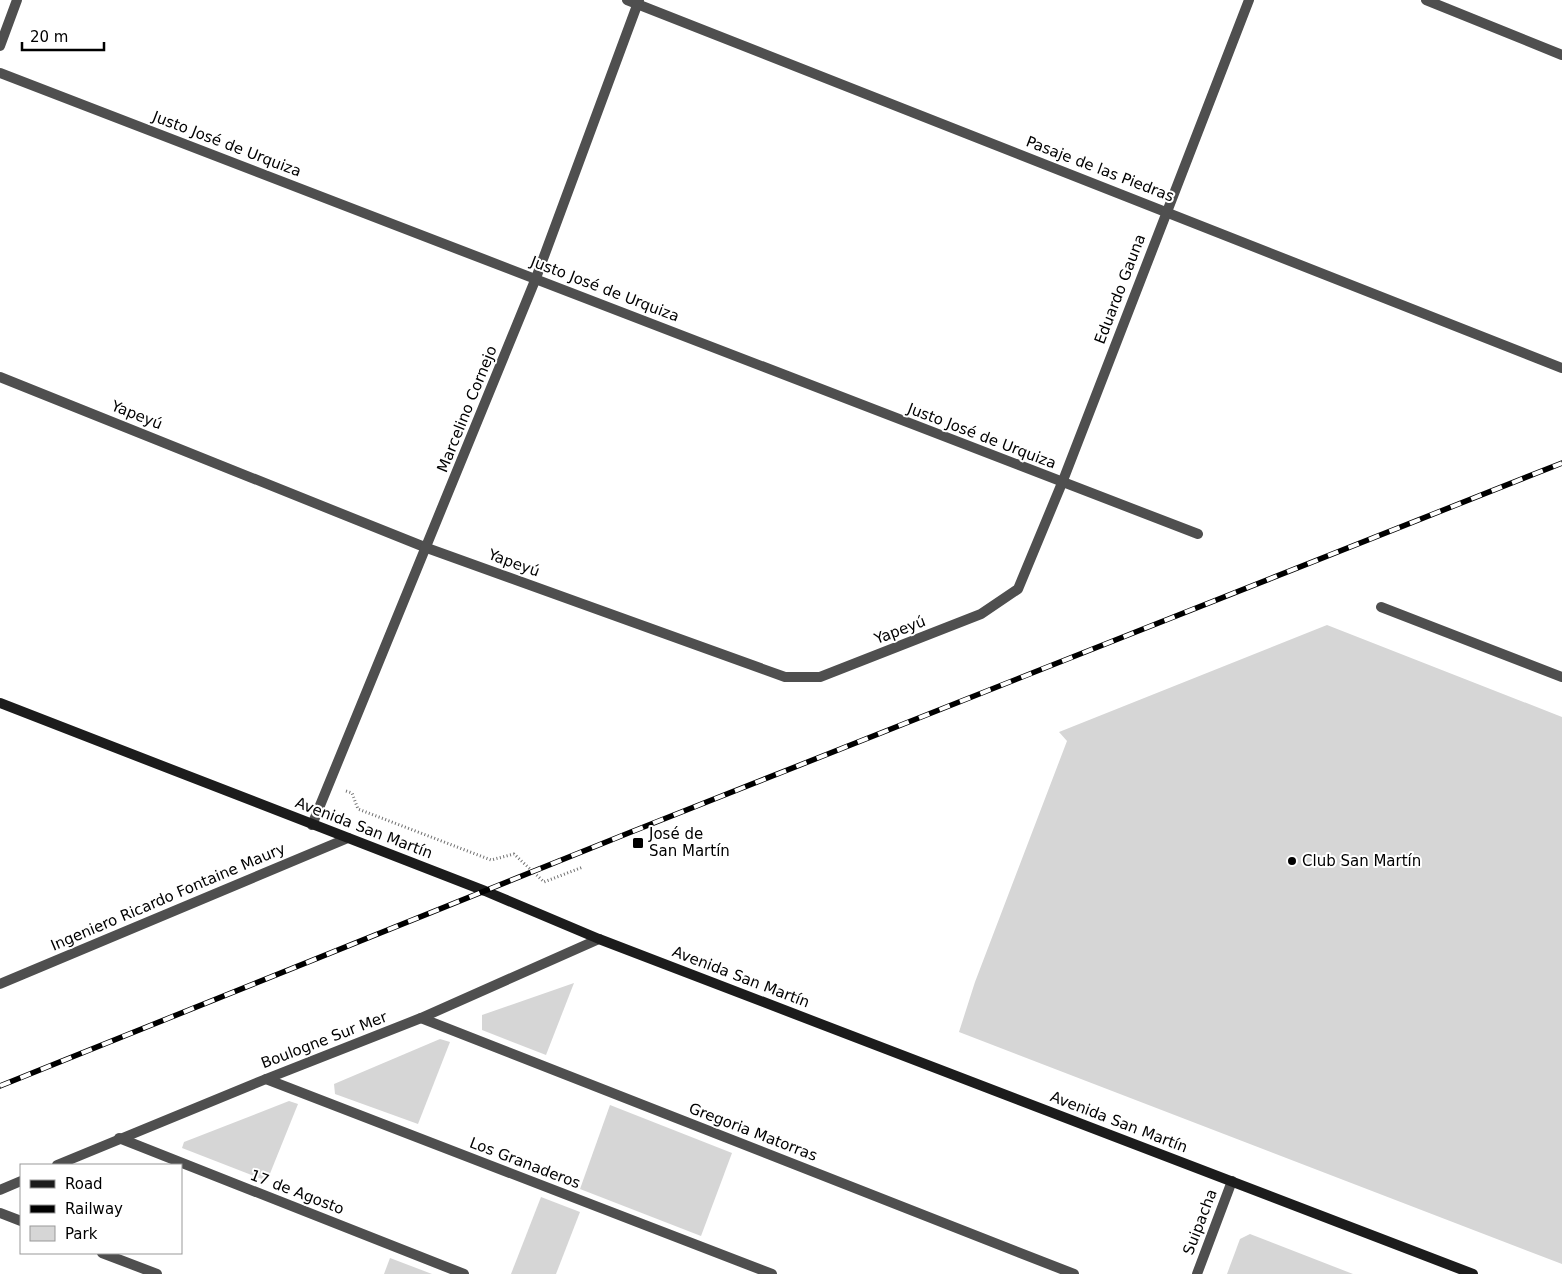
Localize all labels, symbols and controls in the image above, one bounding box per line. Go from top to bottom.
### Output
scale bar [22,20,105,52]
text: 20 m [30,28,68,46]
street label: Justo José de Urquiza [149,107,304,181]
street label: Pasaje de las Piedras [1023,132,1177,206]
street label: Eduardo Gauna [1091,232,1149,346]
street label: Justo José de Urquiza [527,252,682,326]
street label: Marcelino Cornejo [433,343,501,475]
street label: Yapeyú [108,396,165,433]
street label: Justo José de Urquiza [904,399,1059,473]
street label: Yapeyú [485,545,542,581]
street label: Yapeyú [871,612,928,648]
street label: Avenida San Martín [293,794,435,862]
place label: José de San Martín [648,825,730,860]
marker: José de San Martín [631,836,645,850]
street label: Ingeniero Ricardo Fontaine Maury [48,839,288,955]
place label: Club San Martín [1302,852,1421,870]
marker: Club San Martín [1286,855,1298,867]
street label: Avenida San Martín [670,943,812,1011]
street label: Boulogne Sur Mer [258,1007,390,1072]
street label: Avenida San Martín [1048,1088,1190,1156]
street label: Gregoria Matorras [686,1099,820,1165]
street label: Los Granaderos [467,1134,583,1192]
legend [20,1164,182,1254]
street label: 17 de Agosto [247,1166,347,1218]
text: Road [65,1175,103,1193]
street label: Suipacha [1179,1187,1221,1257]
text: Railway [65,1200,123,1218]
text: Park [65,1225,98,1243]

